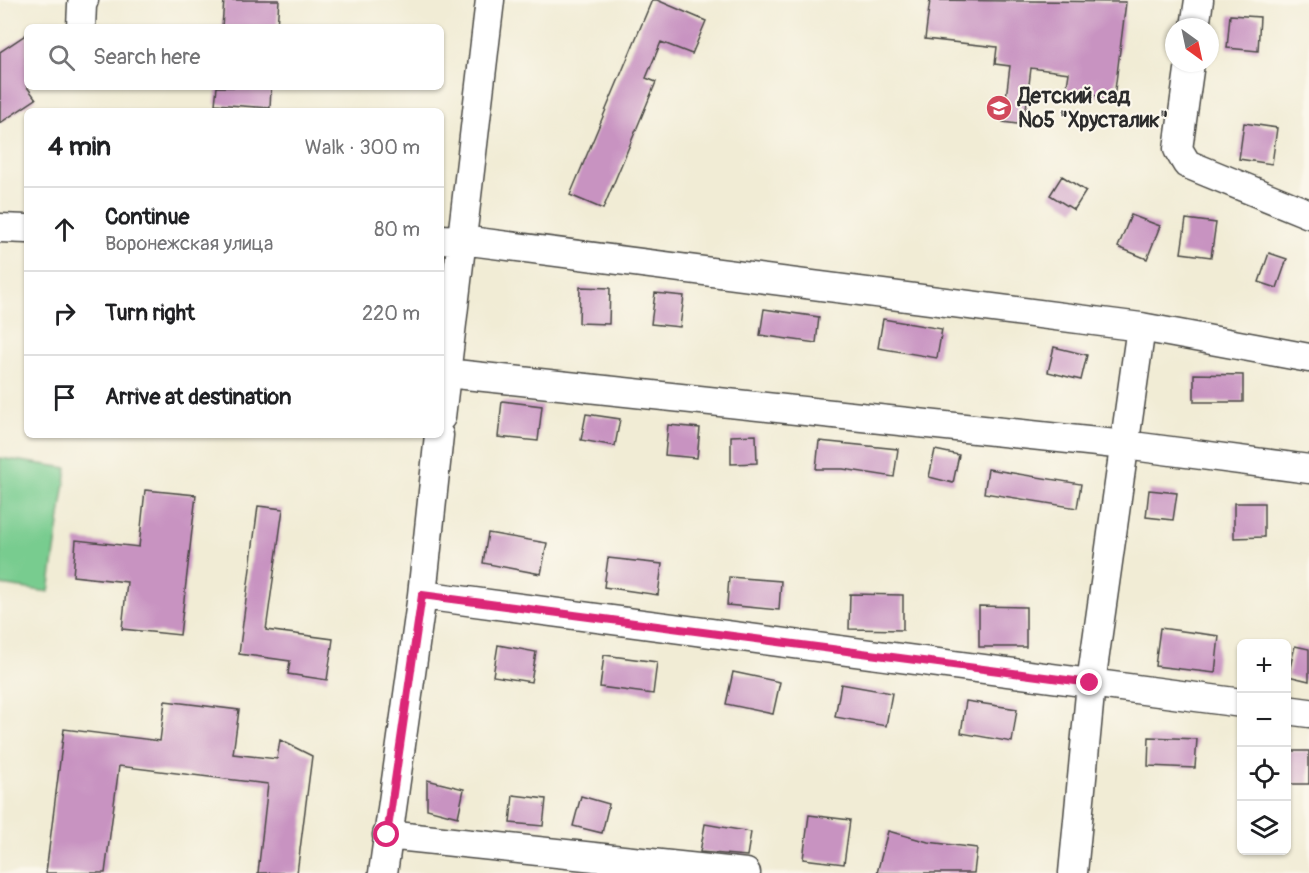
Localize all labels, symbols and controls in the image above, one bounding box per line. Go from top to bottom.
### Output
north arrow [1165,18,1219,72]
search box [24,24,444,90]
icon: search [45,41,78,74]
text: Search here [93,43,200,71]
place label: Детский сад №5 "Хрусталик" [1016,83,1168,134]
school or university icon: Детский сад №5 "Хрусталик" [984,93,1014,123]
text: 4 min [48,131,111,163]
text: Walk · 300 m [305,135,420,160]
text: Continue [105,203,189,231]
icon: ahead [48,213,81,246]
text: 80 m [374,217,420,242]
text: Воронежская улица [105,231,273,256]
icon: right [48,297,81,330]
text: Turn right [105,299,195,327]
text: 220 m [362,301,420,326]
icon: arrive [48,381,81,414]
text: Arrive at destination [105,383,291,411]
map controls [1237,639,1291,855]
button: + [1237,639,1291,693]
route end [1076,669,1102,695]
button: − [1237,693,1291,747]
button: locate [1237,747,1291,801]
button: layers [1237,801,1291,855]
route start [373,821,399,847]

